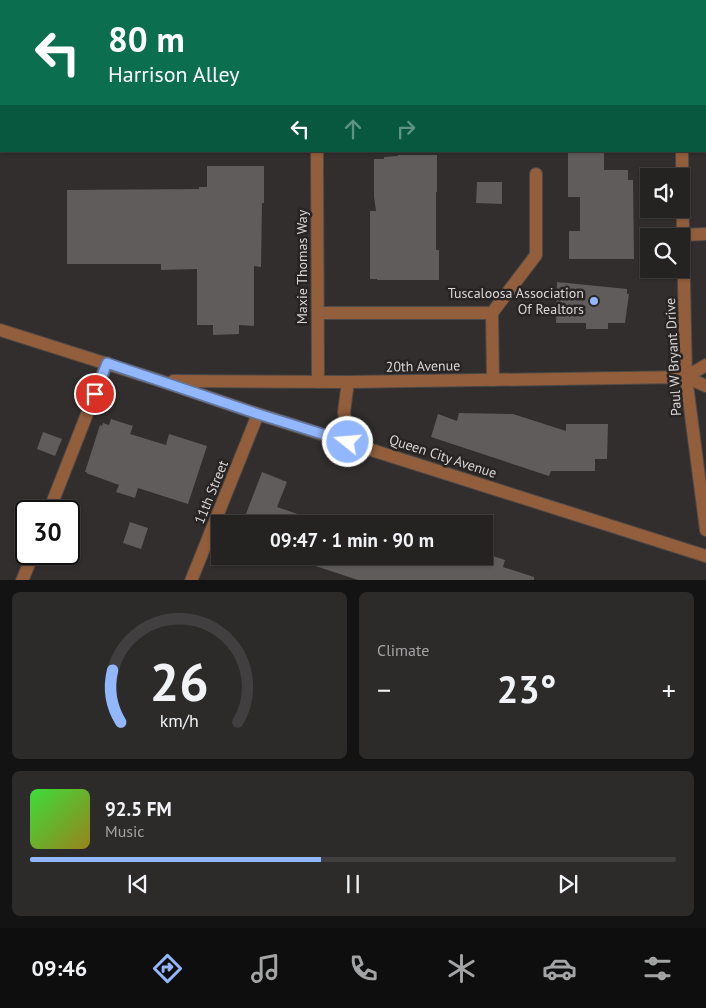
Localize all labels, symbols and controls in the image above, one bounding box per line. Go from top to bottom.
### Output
text: 80 m [108,16,185,62]
icon: left [25,20,90,85]
text: Harrison Alley [108,60,239,88]
icon: left [286,115,314,143]
icon: ahead [339,115,367,143]
icon: right [392,115,420,143]
map controls [640,168,690,278]
button: sound [640,168,690,218]
street label: Maxie Thomas Way [293,209,311,324]
button: search [640,228,690,278]
place label: Tuscaloosa Association Of Realtors [448,284,584,318]
marker: Tuscaloosa Association Of Realtors [588,295,600,307]
street label: Paul W Bryant Drive [661,297,685,417]
street label: 20th Avenue [386,356,460,376]
pin [74,373,116,415]
icon: arrive [81,380,109,408]
position arrow [321,415,373,467]
street label: Queen City Avenue [387,430,499,482]
street label: 11th Street [190,457,232,527]
speed limit sign: 30 [15,500,80,565]
text: 09:47 · 1 min · 90 m [270,528,434,552]
text: Climate [377,640,429,660]
text: 26 [150,648,209,715]
text: 23° [497,664,556,713]
text: − [377,671,391,708]
text: + [662,671,676,708]
text: km/h [160,709,199,732]
text: 92.5 FM [105,797,172,821]
text: Music [105,821,145,841]
icon: previous [124,870,152,898]
icon: pause [339,870,367,898]
icon: next [554,870,582,898]
icon: directions [150,951,185,986]
icon: music [248,951,283,986]
icon: phone [346,951,381,986]
icon: climate [444,951,479,986]
icon: car [542,951,577,986]
icon: filters [640,951,675,986]
text: 09:46 [31,954,87,982]

